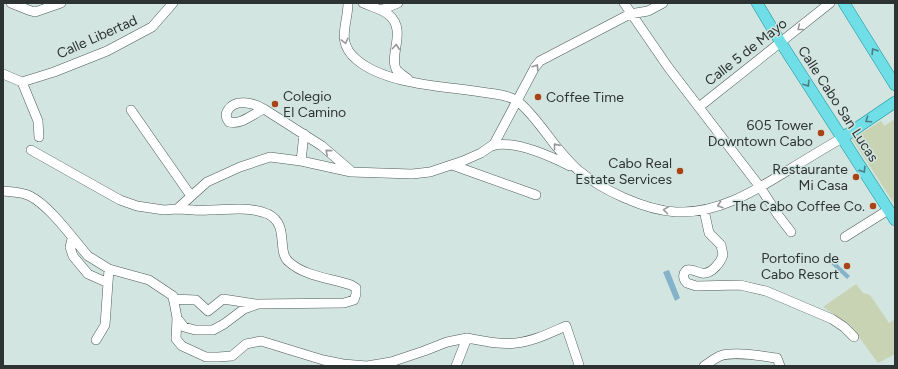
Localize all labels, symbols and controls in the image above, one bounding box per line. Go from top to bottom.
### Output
street label: Calle Libertad [54,12,140,62]
street label: Calle 5 de Mayo [702,15,790,89]
one-way arrow [797,23,804,30]
one-way arrow [341,38,349,45]
street label: Calle Cabo San Lucas [794,43,882,165]
one-way arrow [391,44,400,50]
one-way arrow [872,49,879,56]
one-way arrow [531,64,539,71]
one-way arrow [802,80,810,87]
place label: Colegio El Camino [283,88,346,121]
place label: Coffee Time [546,89,624,106]
marker: Coffee Time [533,92,543,102]
marker: Colegio El Camino [270,99,280,109]
one-way arrow [866,115,873,122]
place label: 605 Tower Downtown Cabo [708,117,813,150]
marker: 605 Tower Downtown Cabo [816,128,826,138]
one-way arrow [554,143,561,151]
one-way arrow [326,150,333,157]
place label: Cabo Real Estate Services [575,155,672,188]
place label: Restaurante Mi Casa [772,161,848,194]
marker: Cabo Real Estate Services [675,166,685,176]
one-way arrow [858,166,865,173]
marker: Restaurante Mi Casa [851,172,861,182]
place label: The Cabo Coffee Co. [733,198,865,215]
one-way arrow [717,200,724,209]
marker: The Cabo Coffee Co. [868,201,878,211]
one-way arrow [663,206,669,215]
place label: Portofino de Cabo Resort [761,250,839,283]
marker: Portofino de Cabo Resort [842,261,852,271]

